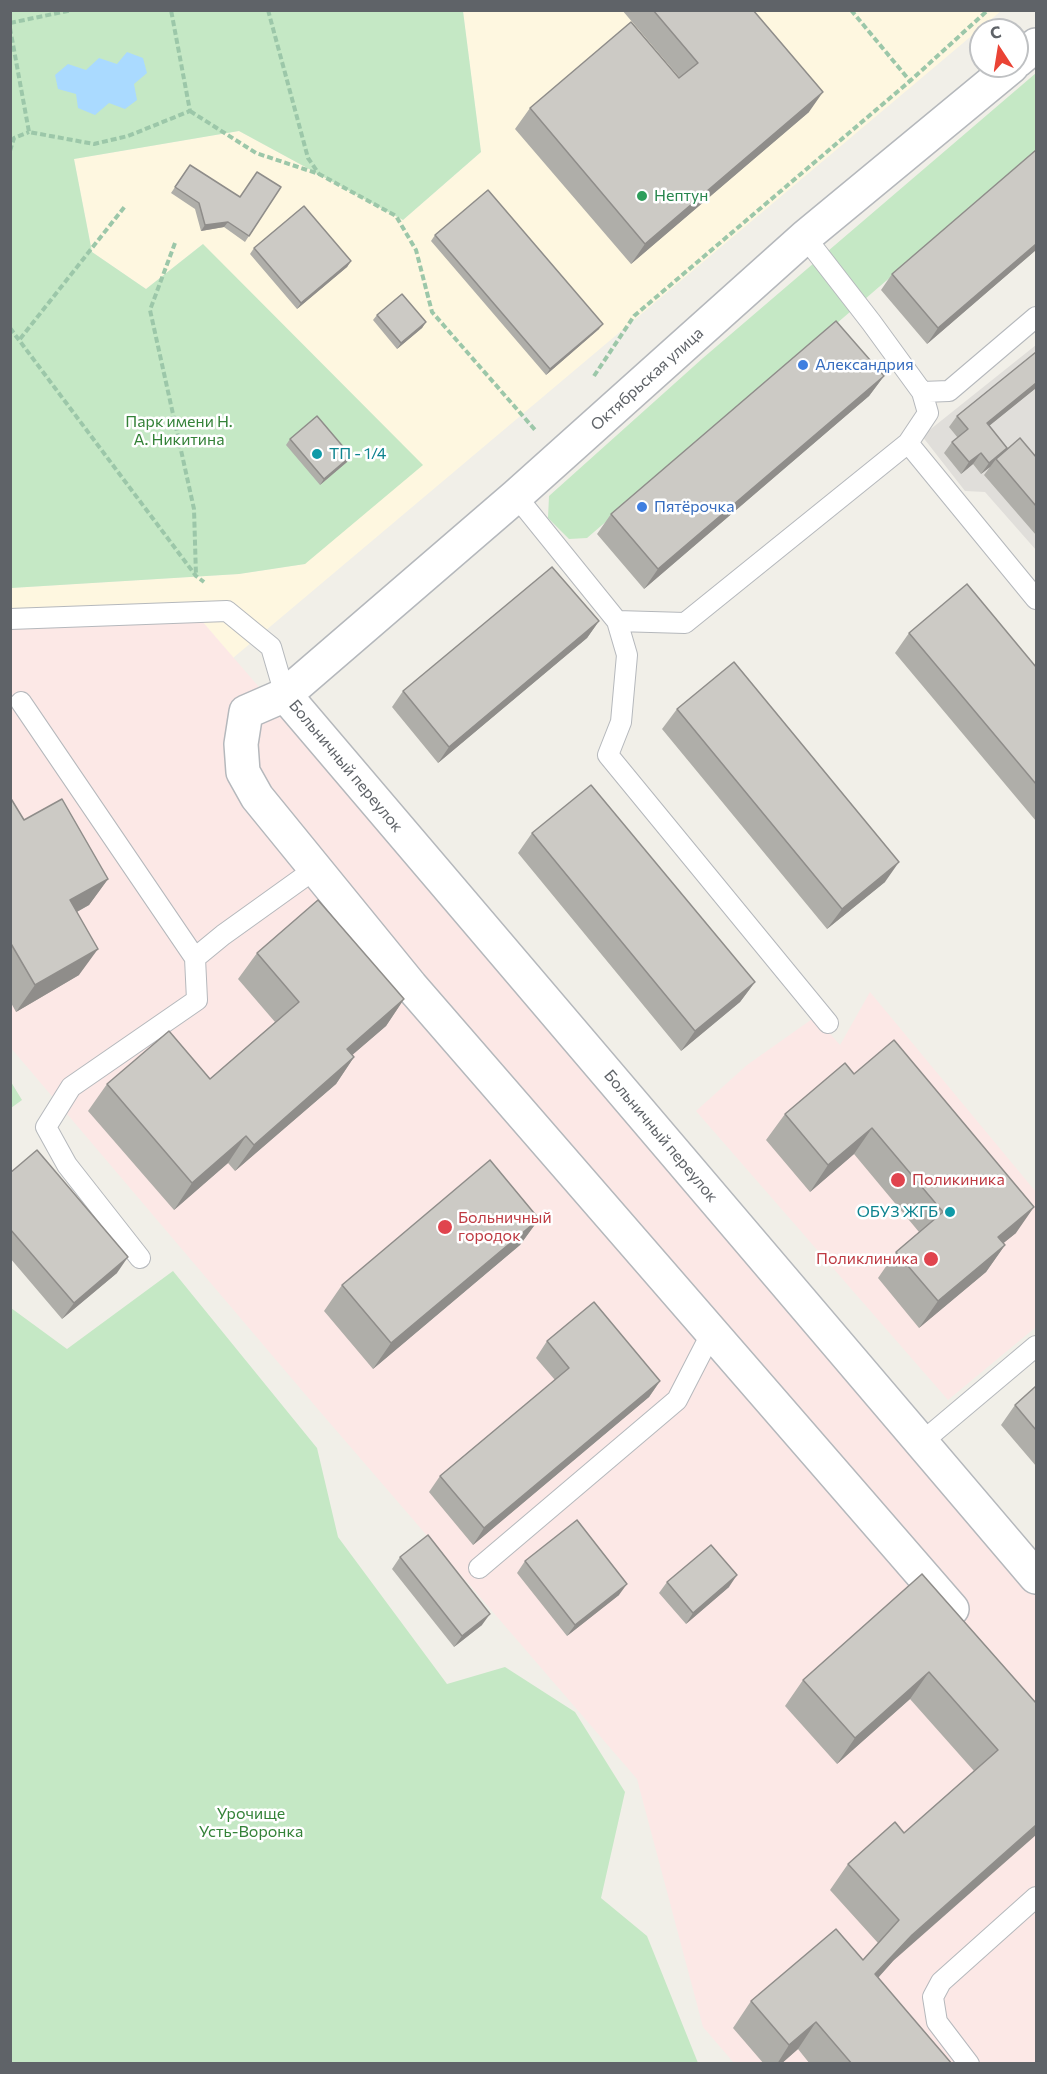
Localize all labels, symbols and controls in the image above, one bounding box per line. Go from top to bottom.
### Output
north arrow [969,18,1029,78]
text: С [988,21,1003,42]
place label: Нептун [654,186,708,206]
marker: Нептун [635,189,649,203]
street label: Октябрьская улица [587,323,707,435]
place label: Александрия [815,355,914,375]
marker: Александрия [796,358,810,372]
park label: Парк имени Н. А. Никитина [125,412,233,450]
place label: ТП - 1/4 [329,444,386,464]
marker: ТП - 1/4 [310,447,324,461]
place label: Пятёрочка [654,497,734,517]
marker: Пятёрочка [635,500,649,514]
street label: Больничный переулок [285,696,407,836]
street label: Больничный переулок [600,1066,722,1206]
place label: Поликиника [912,1170,1005,1190]
marker: Поликиника [889,1171,907,1189]
place label: ОБУЗ ЖГБ [857,1202,938,1222]
marker: ОБУЗ ЖГБ [943,1205,957,1219]
place label: Больничный городок [458,1208,552,1246]
marker: Больничный городок [436,1218,454,1236]
place label: Поликлиника [816,1249,918,1269]
marker: Поликлиника [922,1250,940,1268]
park label: Урочище Усть-Воронка [199,1804,303,1842]

